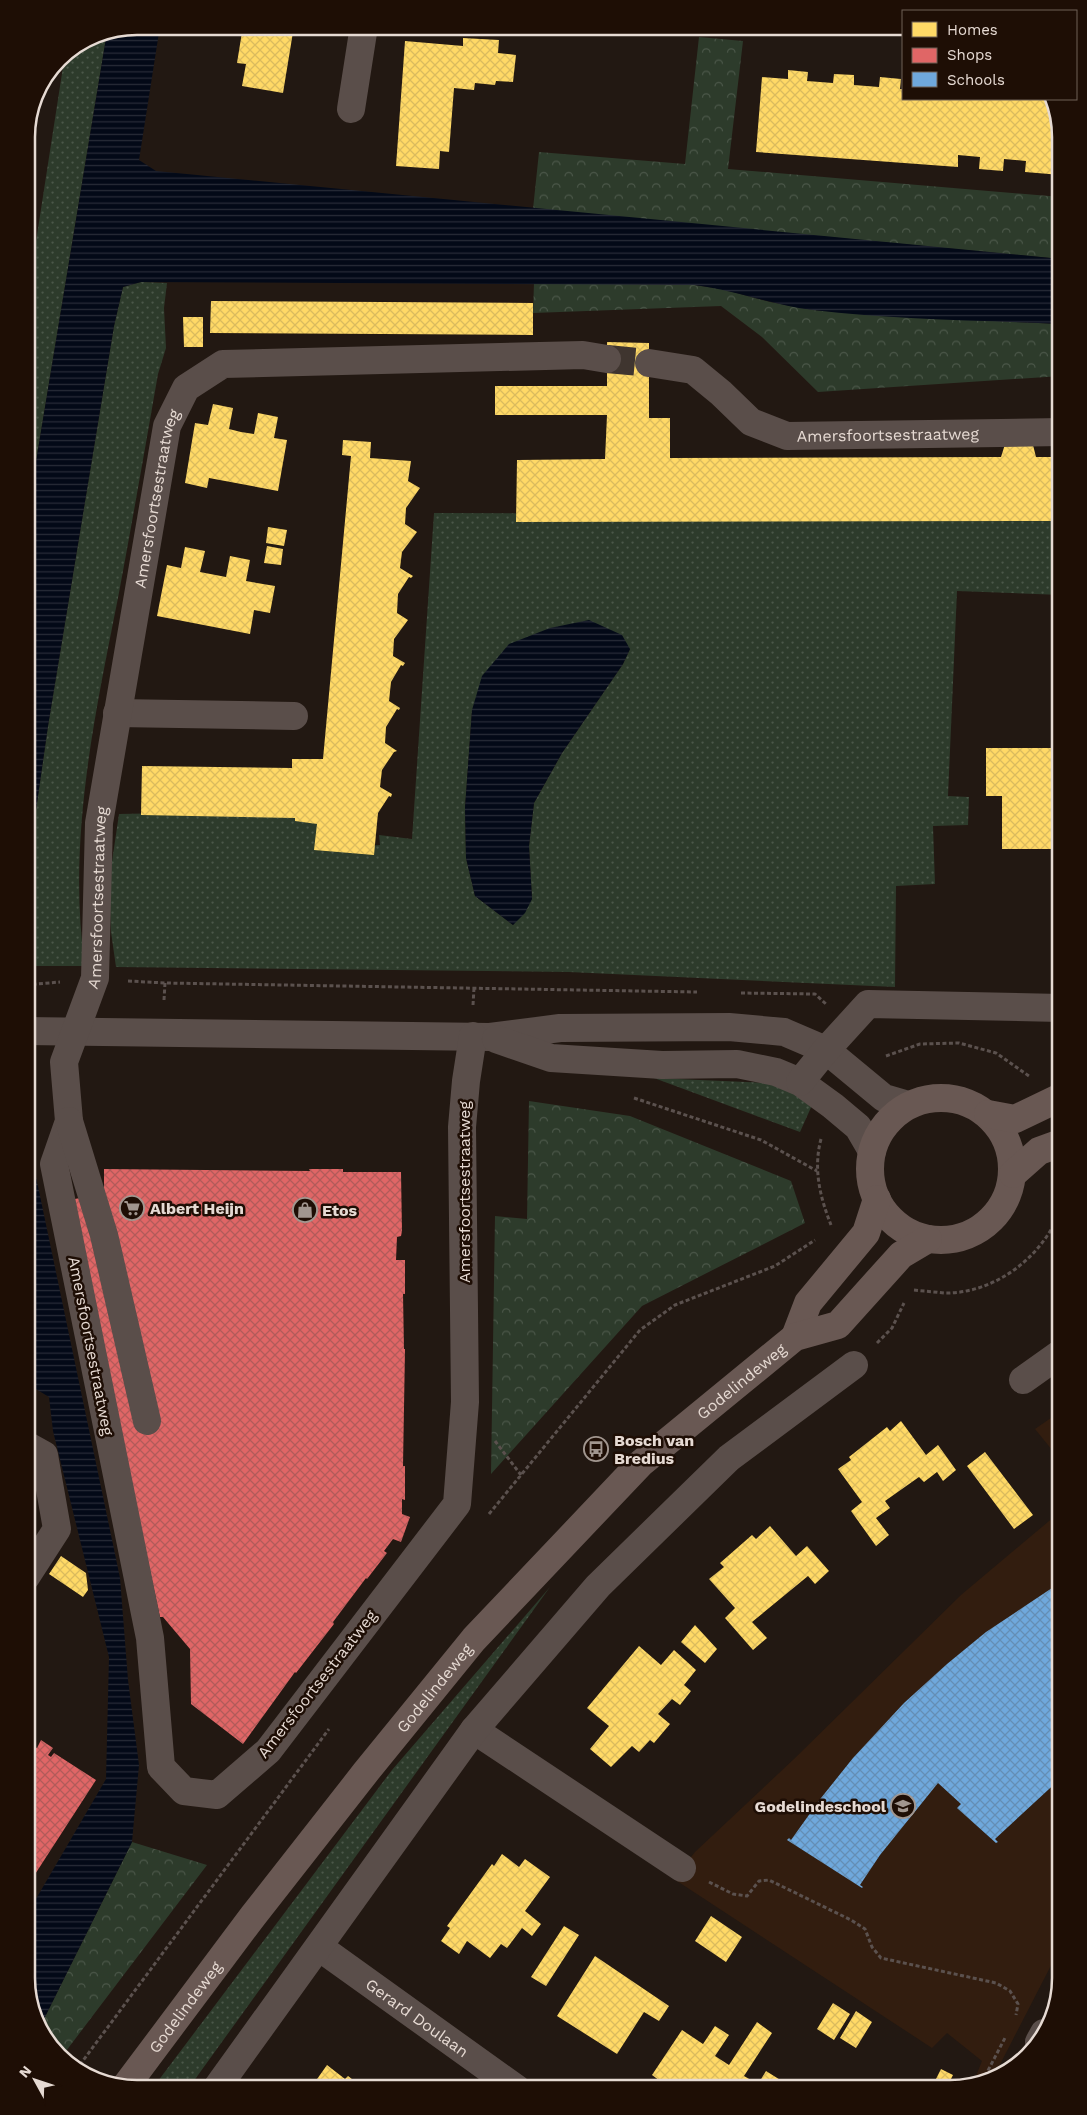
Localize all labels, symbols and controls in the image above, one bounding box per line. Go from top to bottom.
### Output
legend [902,10,1077,100]
text: Homes [947,21,998,39]
text: Shops [947,46,992,64]
text: Schools [947,71,1005,89]
street label: Amersfoortsestraatweg [130,405,184,590]
street label: Amersfoortsestraatweg [797,424,980,445]
street label: Amersfoortsestraatweg [82,804,111,991]
street label: Amersfoortsestraatweg [455,1100,474,1283]
supermarket icon: Albert Heijn [119,1195,145,1221]
shop icon: Etos [292,1197,318,1223]
place label: Albert Heijn [150,1199,244,1218]
place label: Etos [322,1201,358,1220]
street label: Amersfoortsestraatweg [64,1255,118,1438]
street label: Godelindeweg [693,1339,790,1423]
place label: Bosch van Bredius [614,1431,694,1468]
bus stop icon: Bosch van Bredius [583,1436,609,1462]
street label: Amersfoortsestraatweg [253,1606,381,1762]
street label: Godelindeweg [392,1639,476,1736]
school or university icon: Godelindeschool [890,1793,916,1819]
place label: Godelindeschool [755,1797,887,1816]
street label: Godelindeweg [145,1957,226,2056]
street label: Gerard Doulaan [362,1974,472,2061]
north arrow [10,2055,60,2105]
text: N [16,2063,35,2081]

